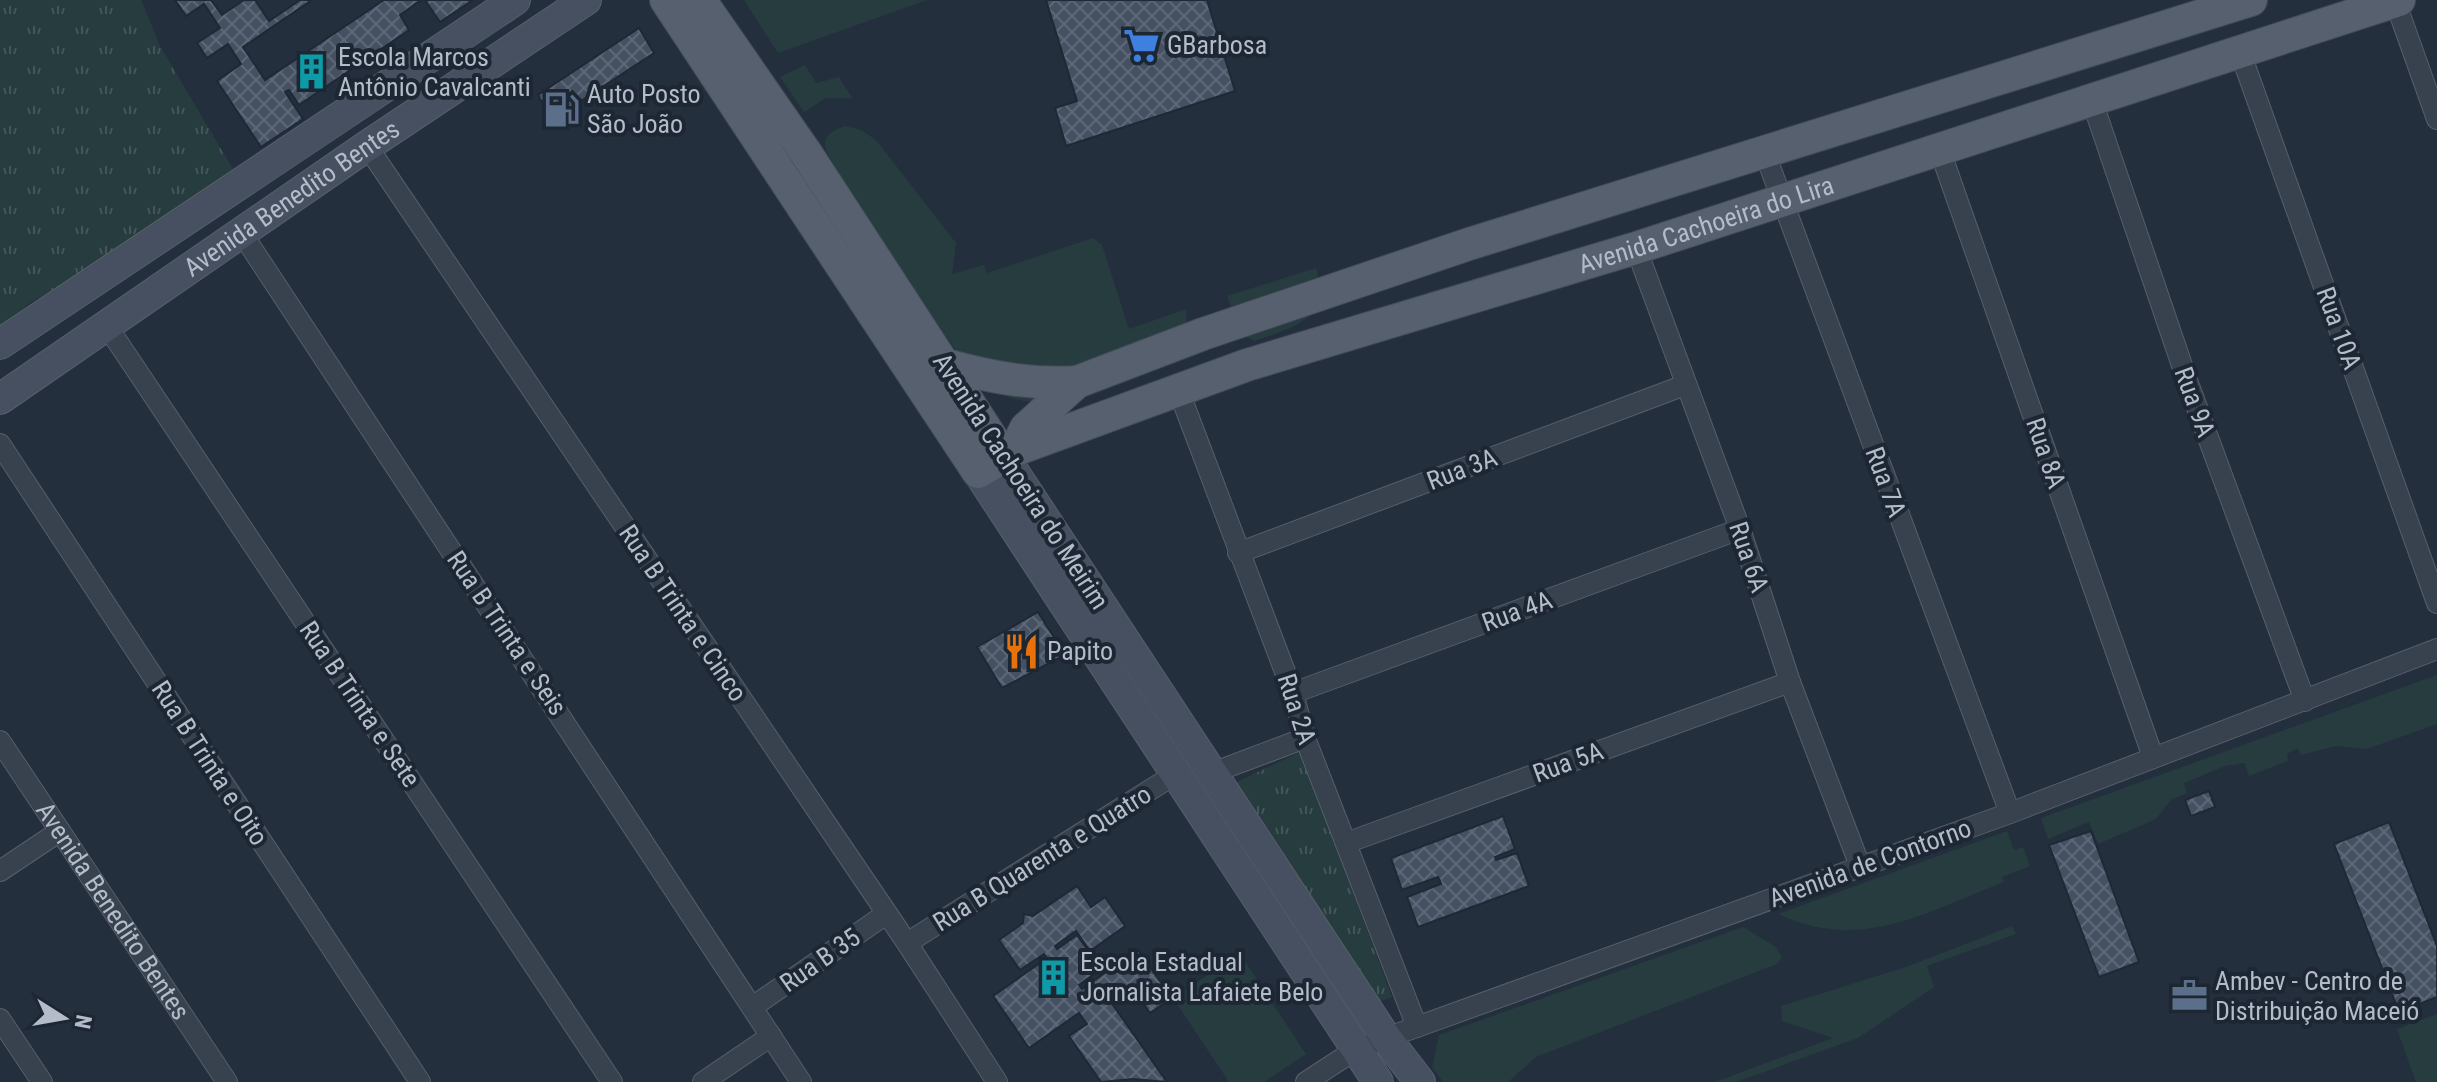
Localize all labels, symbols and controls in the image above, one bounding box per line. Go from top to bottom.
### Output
supermarket icon: GBarbosa [1122,26,1160,64]
place label: GBarbosa [1167,30,1267,60]
place label: Escola Marcos Antônio Cavalcanti [338,42,531,102]
building icon: Escola Marcos Antônio Cavalcanti [293,53,331,91]
place label: Auto Posto São João [587,79,701,139]
fuel station icon: Auto Posto São João [542,90,580,128]
street label: Avenida Benedito Bentes [178,114,405,283]
street label: Avenida Cachoeira do Lira [1575,170,1838,279]
street label: Rua 10A [2310,283,2368,373]
street label: Avenida Cachoeira do Meirim [927,347,1115,615]
street label: Rua 9A [2168,363,2222,441]
street label: Rua 8A [2020,414,2072,492]
street label: Rua 3A [1423,442,1501,496]
street label: Rua 7A [1859,443,1913,521]
street label: Rua 6A [1723,518,1775,596]
street label: Rua B Trinta e Cinco [613,519,753,707]
street label: Rua B Trinta e Seis [441,545,573,721]
street label: Rua 4A [1478,584,1556,638]
street label: Rua B Trinta e Sete [294,615,426,793]
restaurant icon: Papito [1002,632,1040,670]
place label: Papito [1047,636,1113,666]
street label: Rua 2A [1272,670,1322,748]
street label: Rua B Trinta e Oito [146,675,274,851]
street label: Rua 5A [1529,735,1607,789]
street label: Rua B Quarenta e Quatro [927,779,1157,937]
street label: Avenida Benedito Bentes [30,796,196,1025]
street label: Avenida de Contorno [1765,813,1975,913]
street label: Rua B 35 [774,922,866,998]
place label: Escola Estadual Jornalista Lafaiete Belo [1080,947,1323,1007]
building icon: Escola Estadual Jornalista Lafaiete Belo [1035,958,1073,996]
place label: Ambev - Centro de Distribuição Maceió [2215,966,2419,1026]
office icon: Ambev - Centro de Distribuição Maceió [2170,977,2208,1015]
north arrow [24,978,104,1058]
text: N [70,1013,97,1031]

